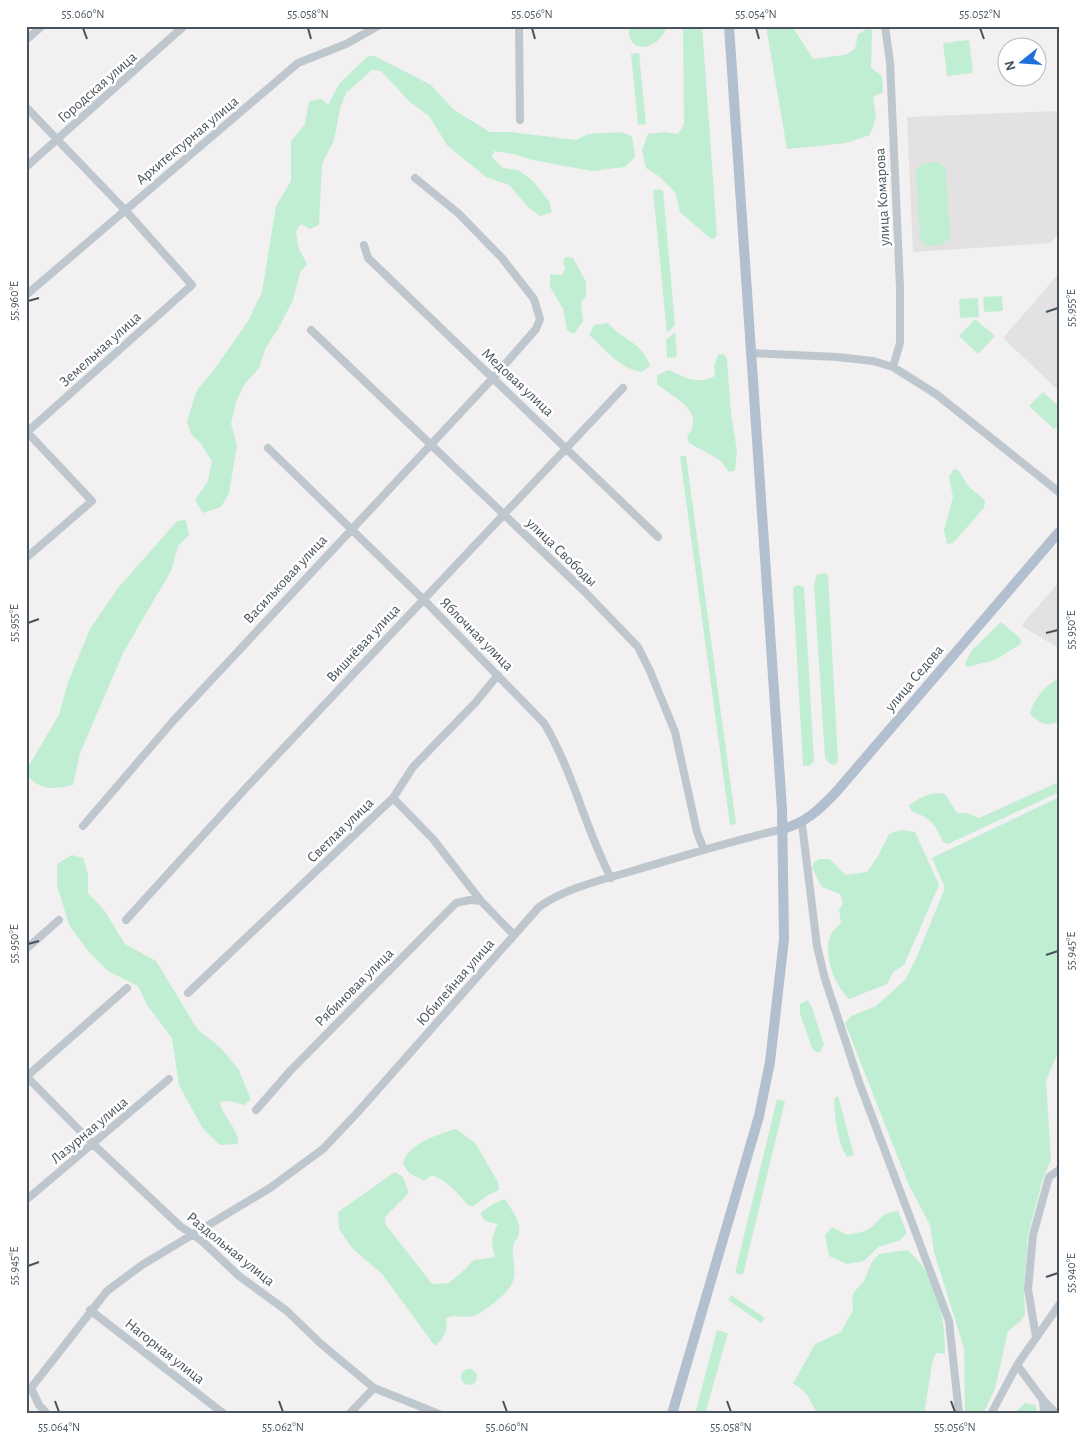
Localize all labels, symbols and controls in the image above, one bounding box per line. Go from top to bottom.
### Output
text: 55.060°N [62,8,104,20]
text: 55.058°N [287,8,329,20]
text: 55.056°N [511,8,553,20]
text: 55.054°N [735,8,777,20]
text: 55.052°N [959,8,1001,20]
north arrow [998,38,1048,88]
street label: Городская улица [55,49,140,126]
text: N [1002,59,1019,72]
street label: Архитектурная улица [133,93,241,187]
street label: улица Комарова [872,147,893,247]
text: 55.960°E [8,281,20,321]
text: 55.955°E [1065,289,1077,327]
street label: Земельная улица [57,309,144,390]
street label: Медовая улица [479,345,557,419]
street label: улица Свободы [523,514,600,590]
street label: Васильковая улица [241,532,330,626]
street label: Яблочная улица [437,595,516,674]
street label: Вишнёвая улица [324,601,403,685]
text: 55.955°E [8,604,20,642]
text: 55.950°E [1065,610,1077,650]
street label: улица Седова [882,642,946,715]
street label: Светлая улица [304,795,377,866]
text: 55.950°E [8,924,20,964]
text: 55.945°E [1065,932,1077,970]
street label: Юбилейная улица [414,936,497,1029]
street label: Рябиновая улица [312,945,396,1029]
street label: Лазурная улица [48,1094,131,1167]
street label: Раздольная улица [184,1210,278,1289]
text: 55.945°E [8,1247,20,1285]
text: 55.940°E [1065,1253,1077,1293]
street label: Нагорная улица [122,1316,207,1387]
text: 55.064°N [38,1421,80,1433]
text: 55.062°N [262,1421,304,1433]
text: 55.060°N [486,1421,528,1433]
text: 55.058°N [710,1421,752,1433]
text: 55.056°N [934,1421,976,1433]

